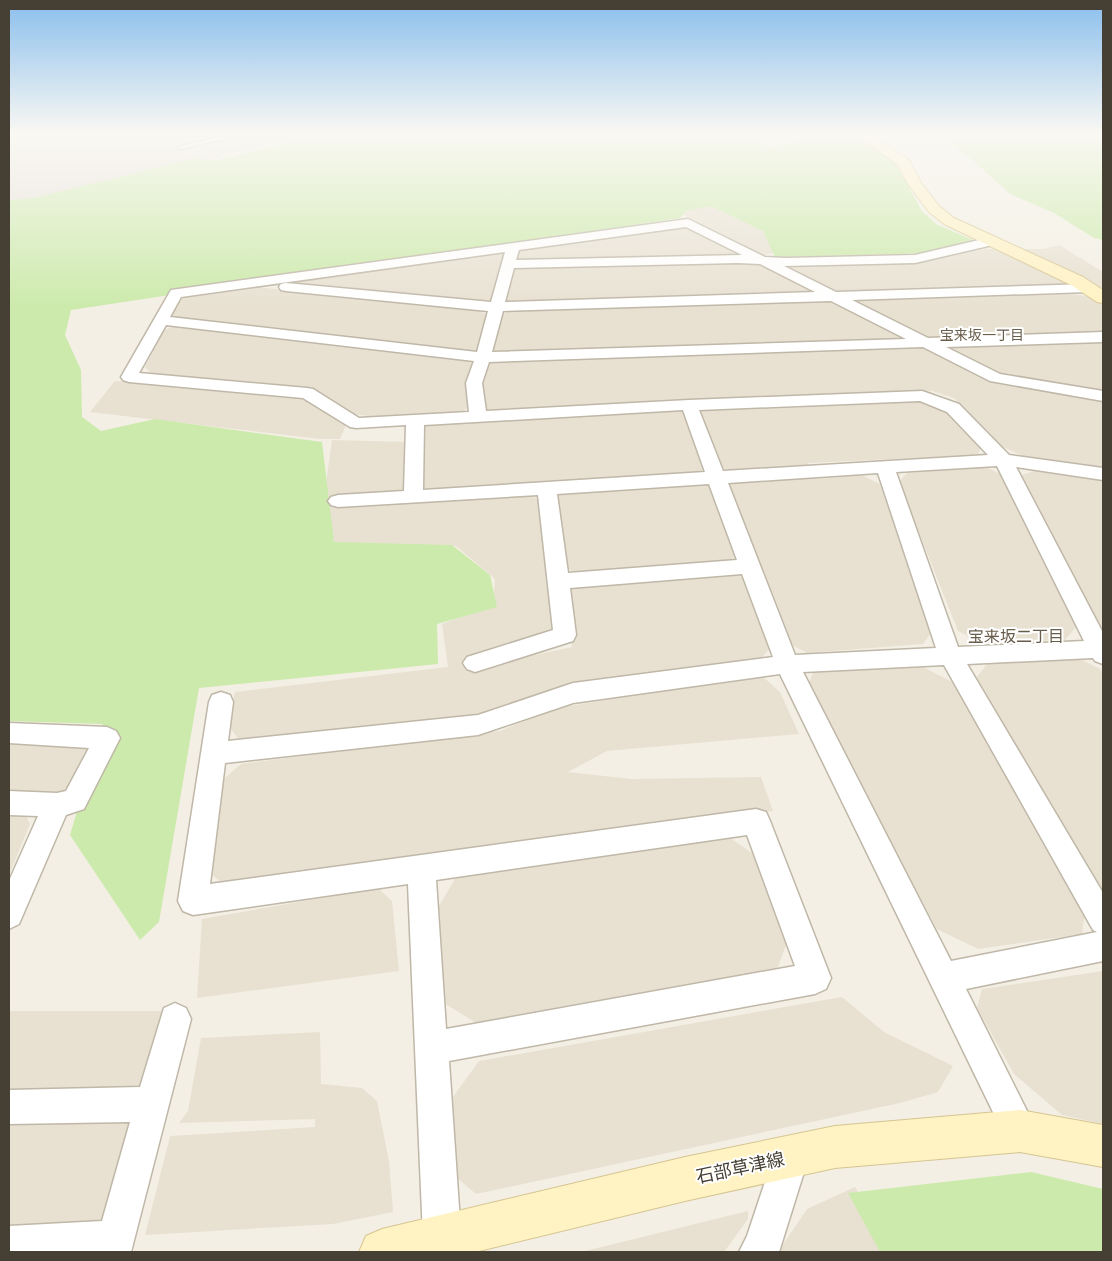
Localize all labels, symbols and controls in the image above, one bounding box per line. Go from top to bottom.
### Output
district label: 宝来坂一丁目 [940,326,1024,343]
district label: 宝来坂二丁目 [968,626,1064,645]
street label: 石部草津線 [694,1147,786,1187]

